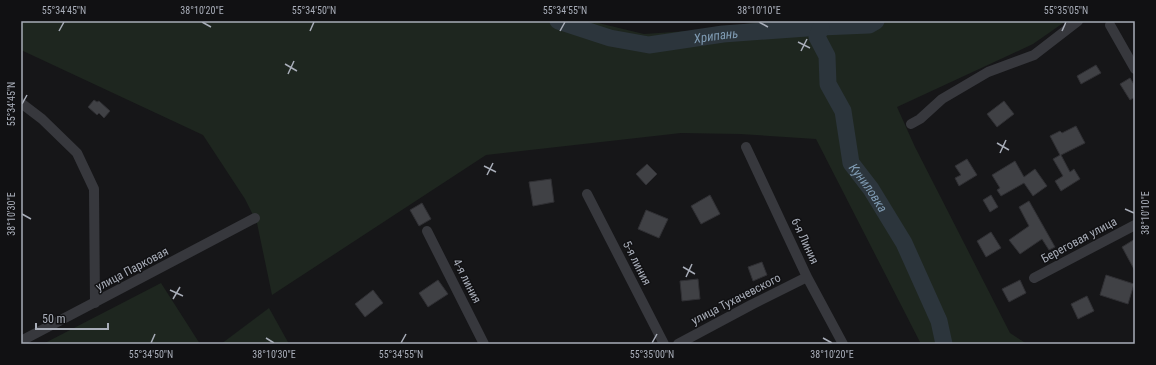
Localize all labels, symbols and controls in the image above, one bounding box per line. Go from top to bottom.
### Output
text: 55°34'45"N [42,5,86,16]
text: 38°10'20"E [180,5,224,16]
text: 55°34'50"N [292,5,336,16]
text: 55°34'55"N [543,5,587,16]
text: 38°10'10"E [737,5,781,16]
text: 55°35'05"N [1044,5,1088,16]
water label: Хрипань [692,25,739,46]
text: 55°34'45"N [6,82,17,126]
water label: Куниловка [846,160,891,215]
text: 38°10'10"E [1140,191,1151,235]
text: 38°10'30"E [6,192,17,236]
street label: Береговая улица [1039,214,1119,266]
street label: 6-я Линия [788,216,822,266]
street label: 5-я линия [620,239,654,287]
street label: улица Парковая [93,244,171,294]
street label: 4-я линия [450,257,484,305]
street label: улица Тухачевского [689,270,783,328]
scale bar [36,305,108,331]
text: 50 m [42,312,66,326]
text: 55°34'50"N [129,349,173,360]
text: 38°10'30"E [252,349,296,360]
text: 55°34'55"N [379,349,423,360]
text: 55°35'00"N [630,349,674,360]
text: 38°10'20"E [810,349,854,360]

